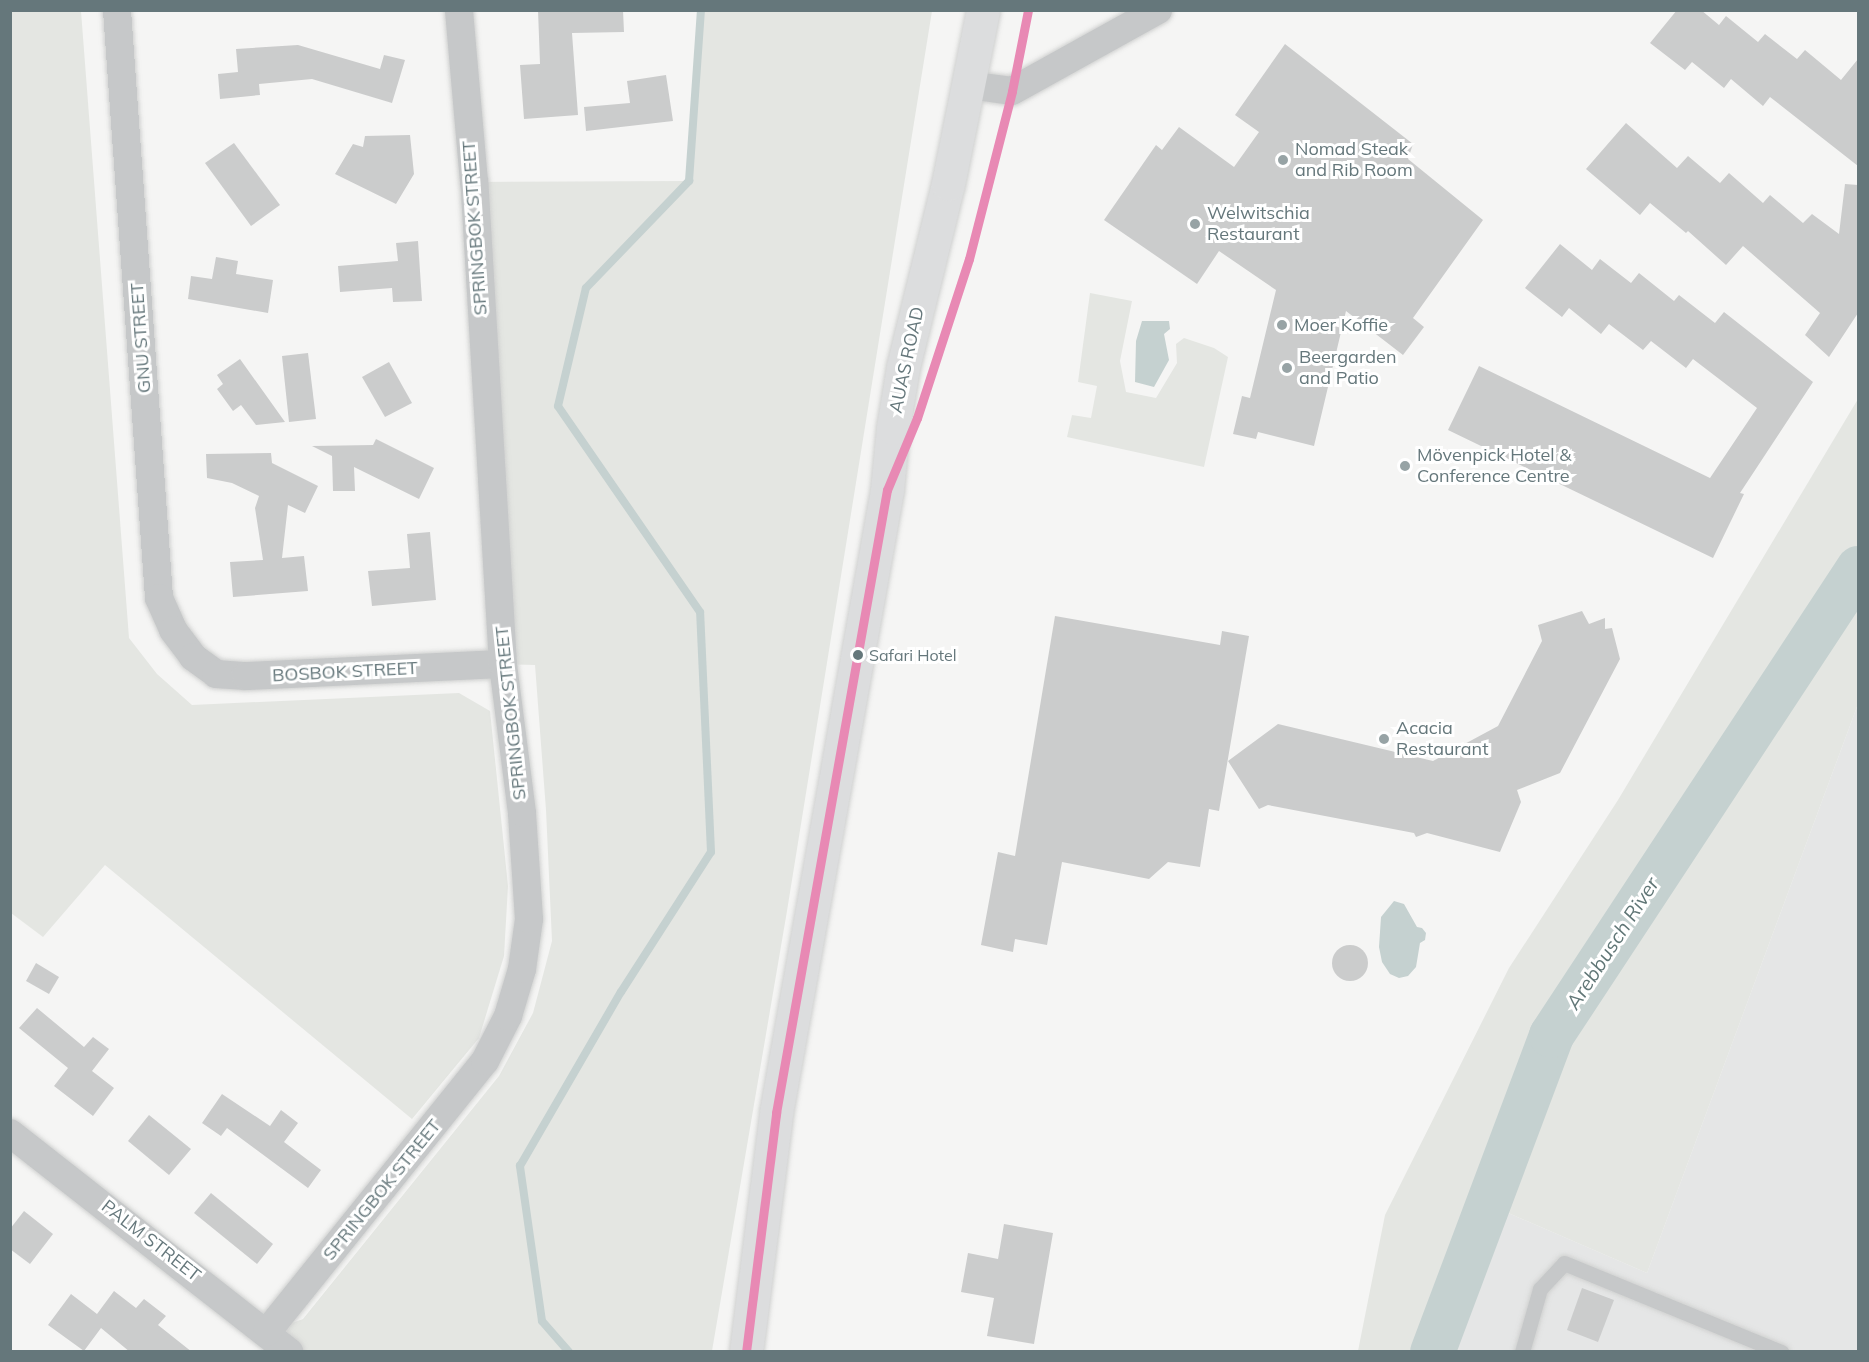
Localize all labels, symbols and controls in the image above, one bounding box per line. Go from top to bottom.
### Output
place label: Nomad Steak and Rib Room [1295,139,1413,182]
street label: SPRINGBOK STREET [458,140,492,316]
marker: Nomad Steak and Rib Room [1276,153,1290,167]
place label: Welwitschia Restaurant [1207,203,1310,246]
marker: Welwitschia Restaurant [1188,217,1202,231]
street label: GNU STREET [126,282,156,394]
street label: AUAS ROAD [885,305,929,415]
place label: Moer Koffie [1294,314,1388,336]
marker: Moer Koffie [1275,318,1289,332]
place label: Beergarden and Patio [1299,347,1396,389]
marker: Beergarden and Patio [1280,361,1294,375]
place label: Mövenpick Hotel & Conference Centre [1417,445,1571,488]
marker: Mövenpick Hotel & Conference Centre [1398,459,1412,473]
street label: SPRINGBOK STREET [491,625,531,801]
place label: Safari Hotel [869,645,957,665]
marker: Safari Hotel [852,649,864,661]
street label: BOSBOK STREET [272,657,418,687]
place label: Acacia Restaurant [1396,718,1488,760]
marker: Acacia Restaurant [1377,732,1391,746]
water label: Arebbusch River [1560,873,1664,1013]
street label: SPRINGBOK STREET [319,1115,445,1265]
street label: PALM STREET [97,1196,205,1286]

